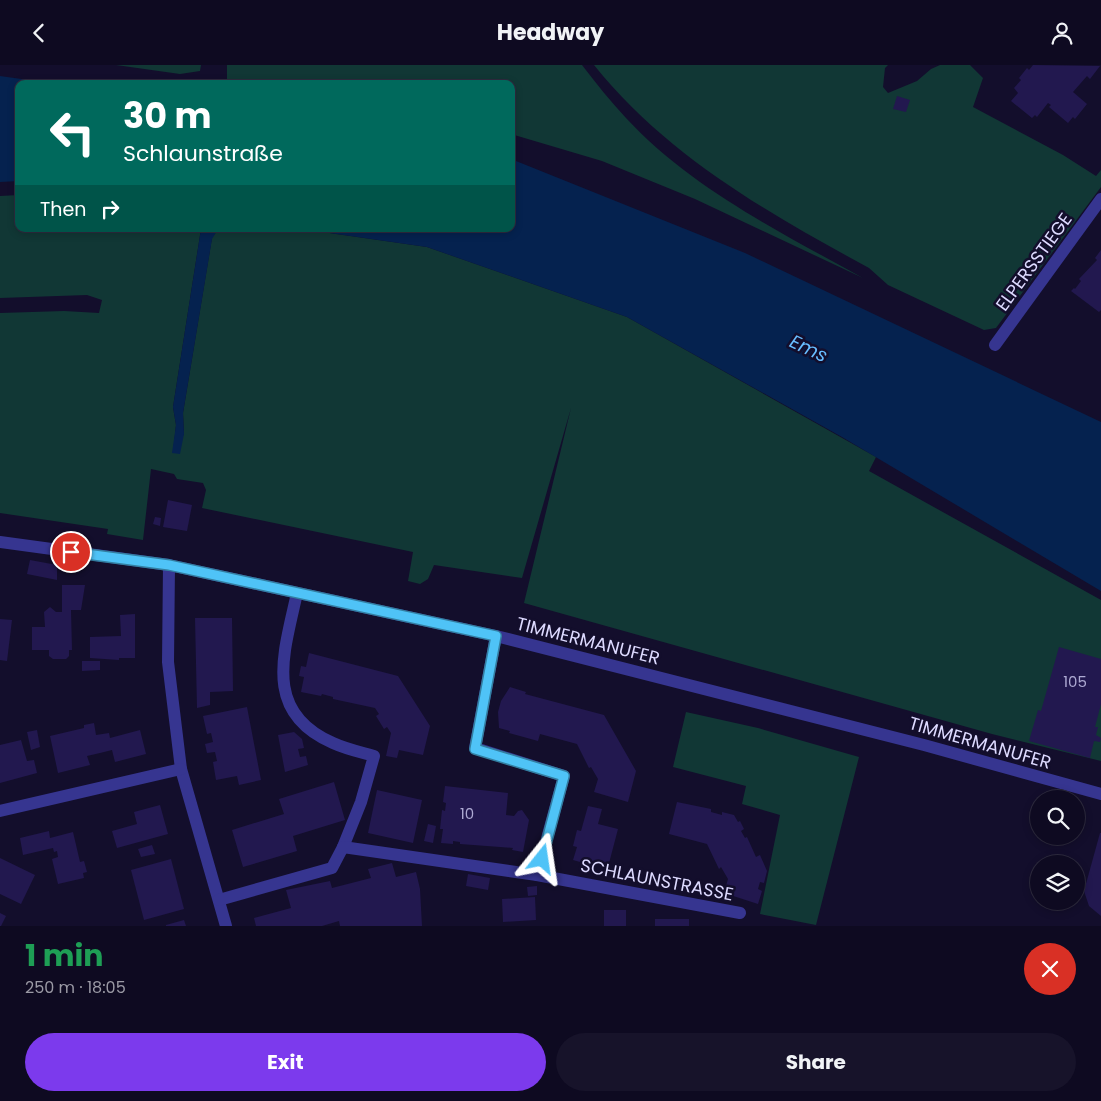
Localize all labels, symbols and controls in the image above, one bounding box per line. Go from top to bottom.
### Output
text: Headway [497,17,604,48]
icon: back [25,19,53,47]
icon: person [1048,19,1076,47]
text: 30 m [123,91,211,140]
icon: left [40,100,105,165]
text: Schlaunstraße [123,138,283,169]
icon: right [96,195,124,223]
text: Then [40,196,86,223]
street label: ELPERSSTIEGE [990,208,1078,316]
water label: Ems [785,328,832,369]
pin [50,531,92,573]
icon: arrive [57,538,85,566]
street label: TIMMERMANUFER [514,611,662,670]
house number: 105 [1063,671,1087,692]
street label: TIMMERMANUFER [906,710,1054,775]
map controls [1030,790,1085,910]
button: search [1030,790,1085,845]
house number: 10 [460,803,474,824]
position arrow [515,832,567,884]
street label: SCHLAUNSTRASSE [578,852,736,907]
button: layers [1030,855,1085,910]
text: 1 min [25,934,103,977]
button: close [1024,943,1076,995]
text: 250 m · 18:05 [25,976,126,999]
button: Exit [25,1033,546,1091]
button: Share [556,1033,1076,1091]

